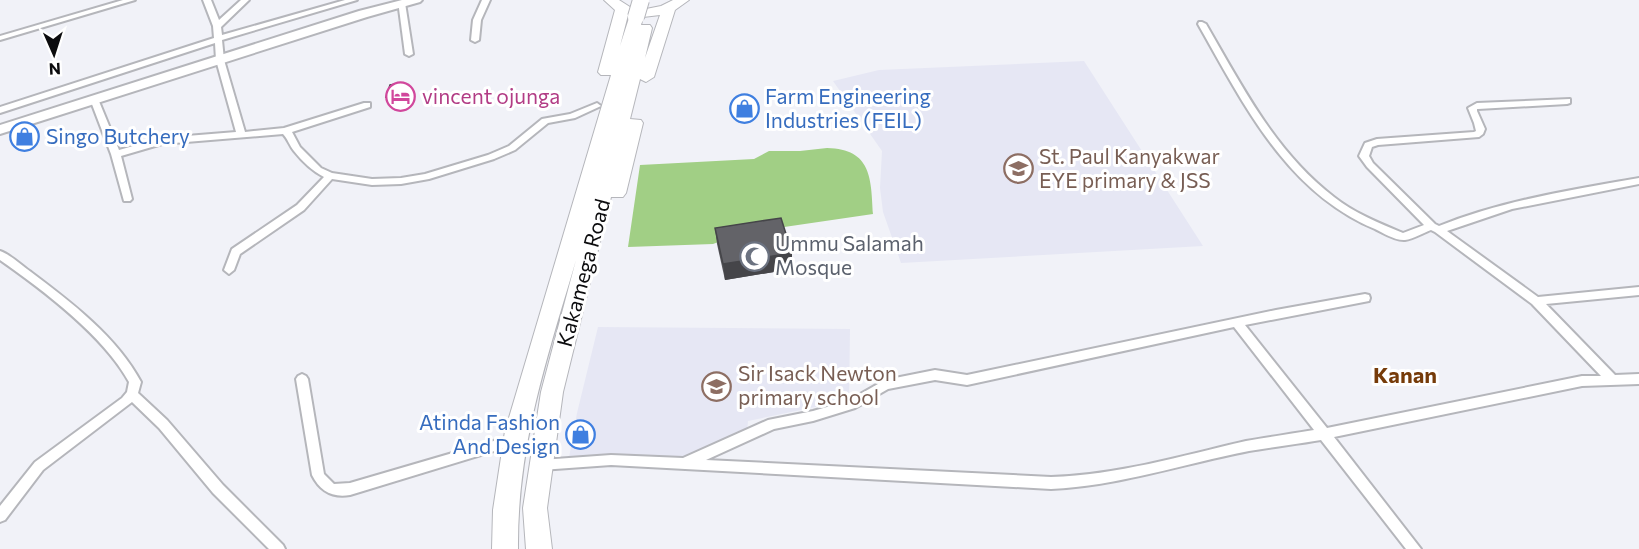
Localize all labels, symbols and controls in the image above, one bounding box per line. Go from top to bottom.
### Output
north arrow [24,24,84,84]
text: N [48,60,61,79]
hotel icon: vincent ojunga [385,81,417,113]
place label: vincent ojunga [422,83,560,108]
place label: Farm Engineering Industries (FEIL) [765,83,931,132]
shop icon: Farm Engineering Industries (FEIL) [728,93,760,125]
shop icon: Singo Butchery [9,121,41,153]
place label: Singo Butchery [46,123,190,148]
place label: St. Paul Kanyakwar EYE primary & JSS [1039,143,1220,192]
school or university icon: St. Paul Kanyakwar EYE primary & JSS [1002,153,1034,185]
street label: Kakamega Road [551,196,614,349]
place label: Ummu Salamah Mosque [775,230,924,279]
mosque icon: Ummu Salamah Mosque [738,240,770,272]
place label: Sir Isack Newton primary school [738,360,897,409]
district label: Kanan [1373,361,1437,388]
school or university icon: Sir Isack Newton primary school [701,370,733,402]
place label: Atinda Fashion And Design [419,409,560,458]
shop icon: Atinda Fashion And Design [565,419,597,451]

